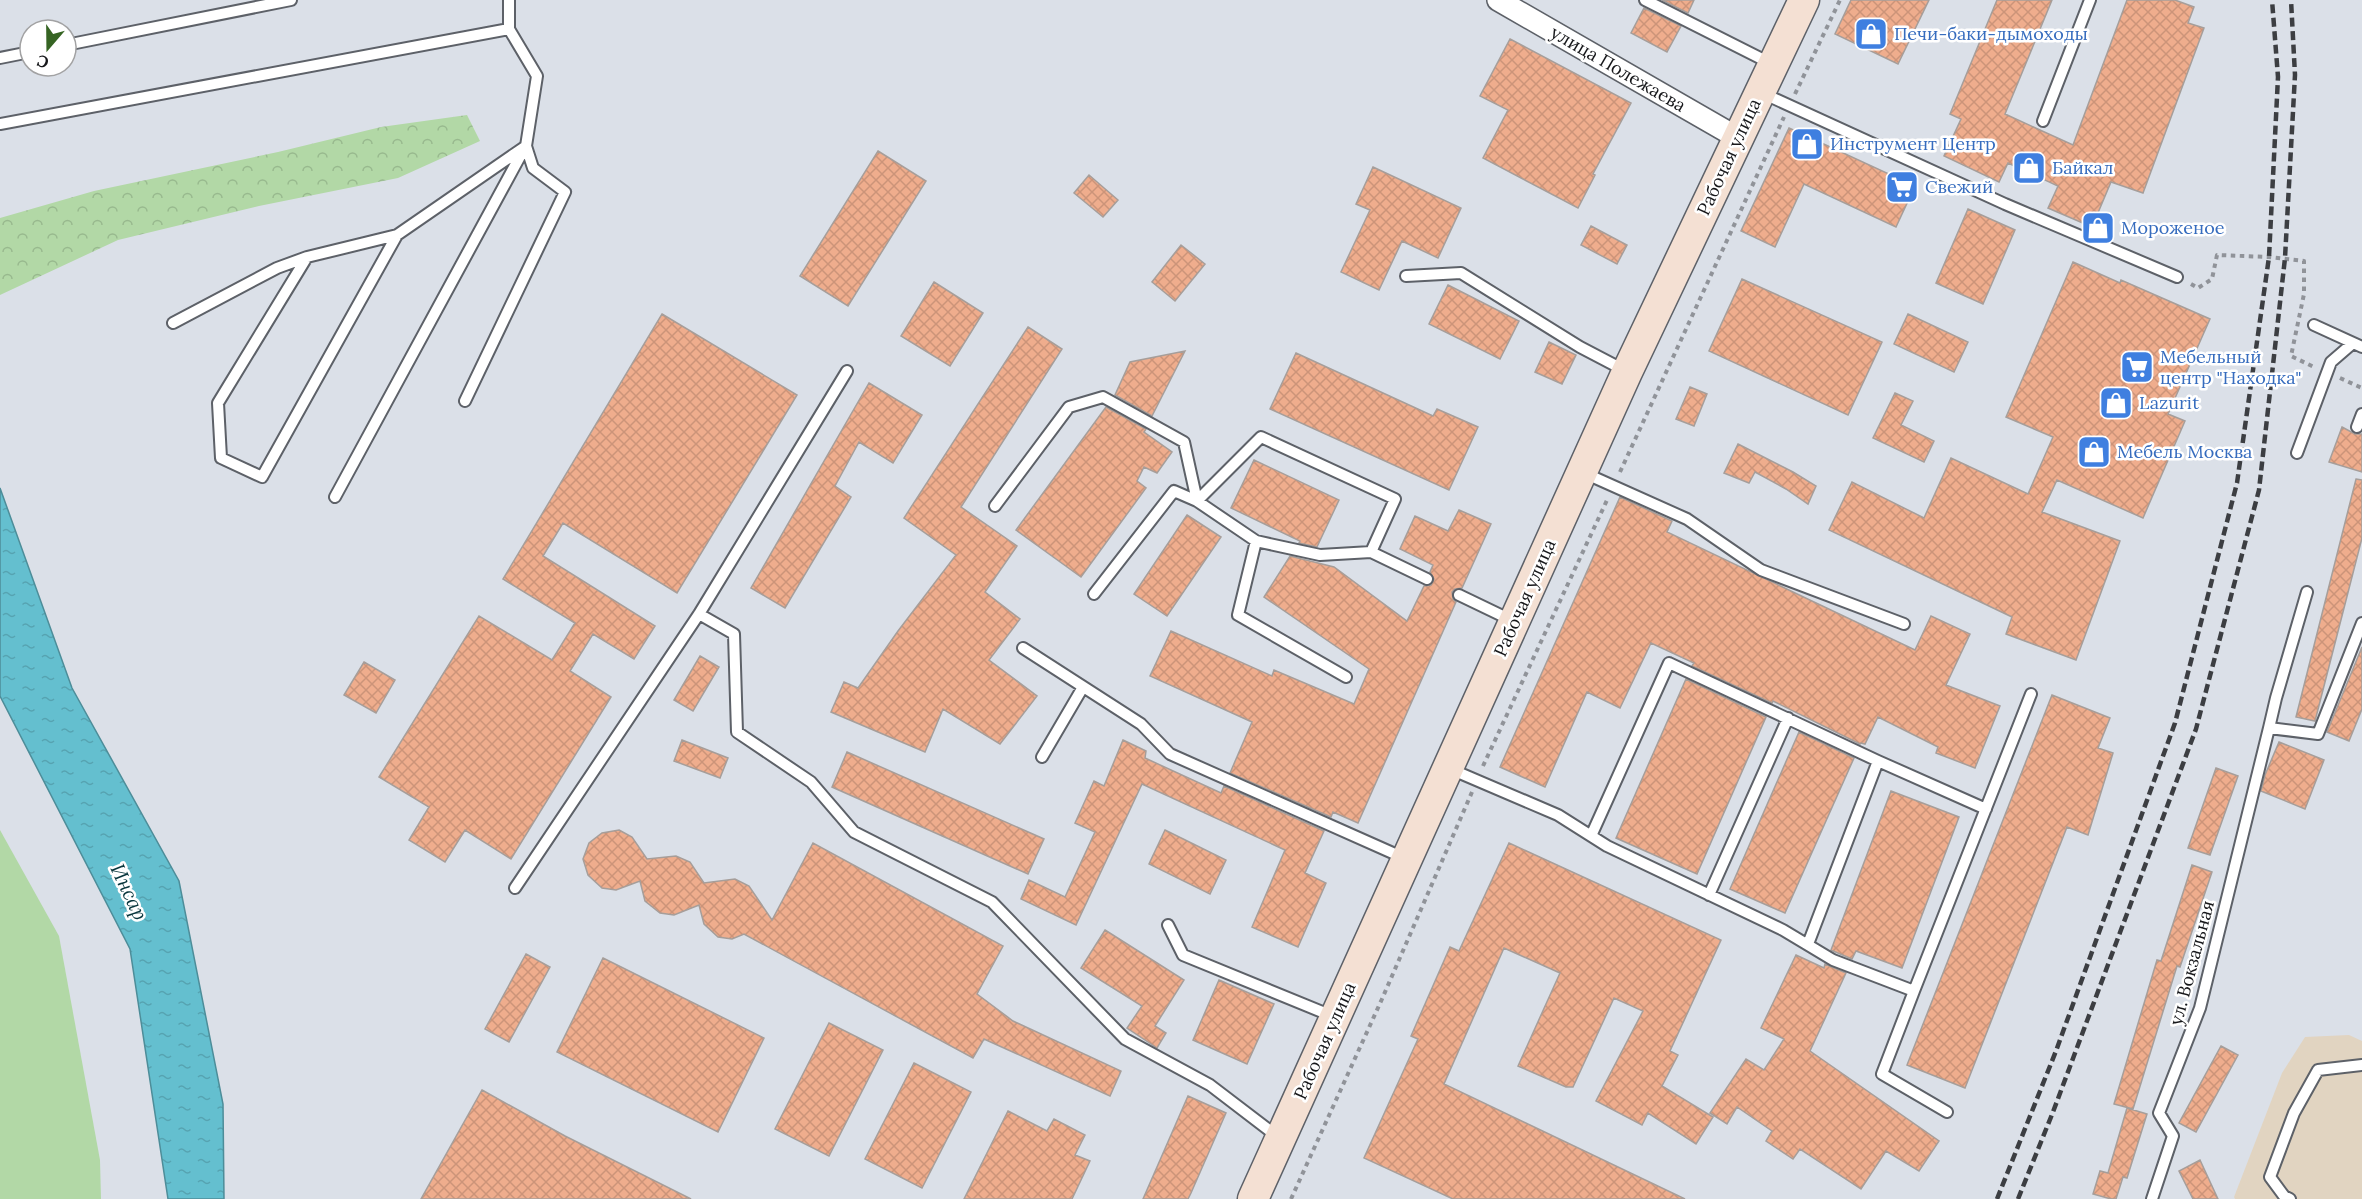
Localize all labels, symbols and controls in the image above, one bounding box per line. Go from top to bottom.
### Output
shop icon: Печи-баки-дымоходы [1853,16,1889,52]
north arrow [18,18,78,78]
street label: улица Полежаева [1547,21,1690,117]
place label: Печи-баки-дымоходы [1894,22,2088,45]
text: С [34,51,51,73]
street label: Рабочая улица [1691,95,1766,219]
shop icon: Инструмент Центр [1789,126,1825,162]
place label: Инструмент Центр [1830,132,1996,155]
shop icon: Байкал [2011,150,2047,186]
place label: Байкал [2052,156,2113,179]
supermarket icon: Свежий [1884,169,1920,205]
place label: Свежий [1925,175,1993,198]
shop icon: Мороженое [2080,210,2116,246]
place label: Мороженое [2121,216,2225,239]
place label: Мебельный центр "Находка" [2160,345,2301,389]
supermarket icon: Мебельный центр "Находка" [2119,349,2155,385]
shop icon: Lazurit [2098,385,2134,421]
place label: Lazurit [2139,391,2199,414]
shop icon: Мебель Москва [2076,434,2112,470]
place label: Мебель Москва [2117,440,2252,463]
street label: Рабочая улица [1488,535,1561,660]
water label: Инсар [106,860,153,924]
street label: ул. Вокзальная [2164,898,2219,1028]
street label: Рабочая улица [1288,978,1361,1103]

